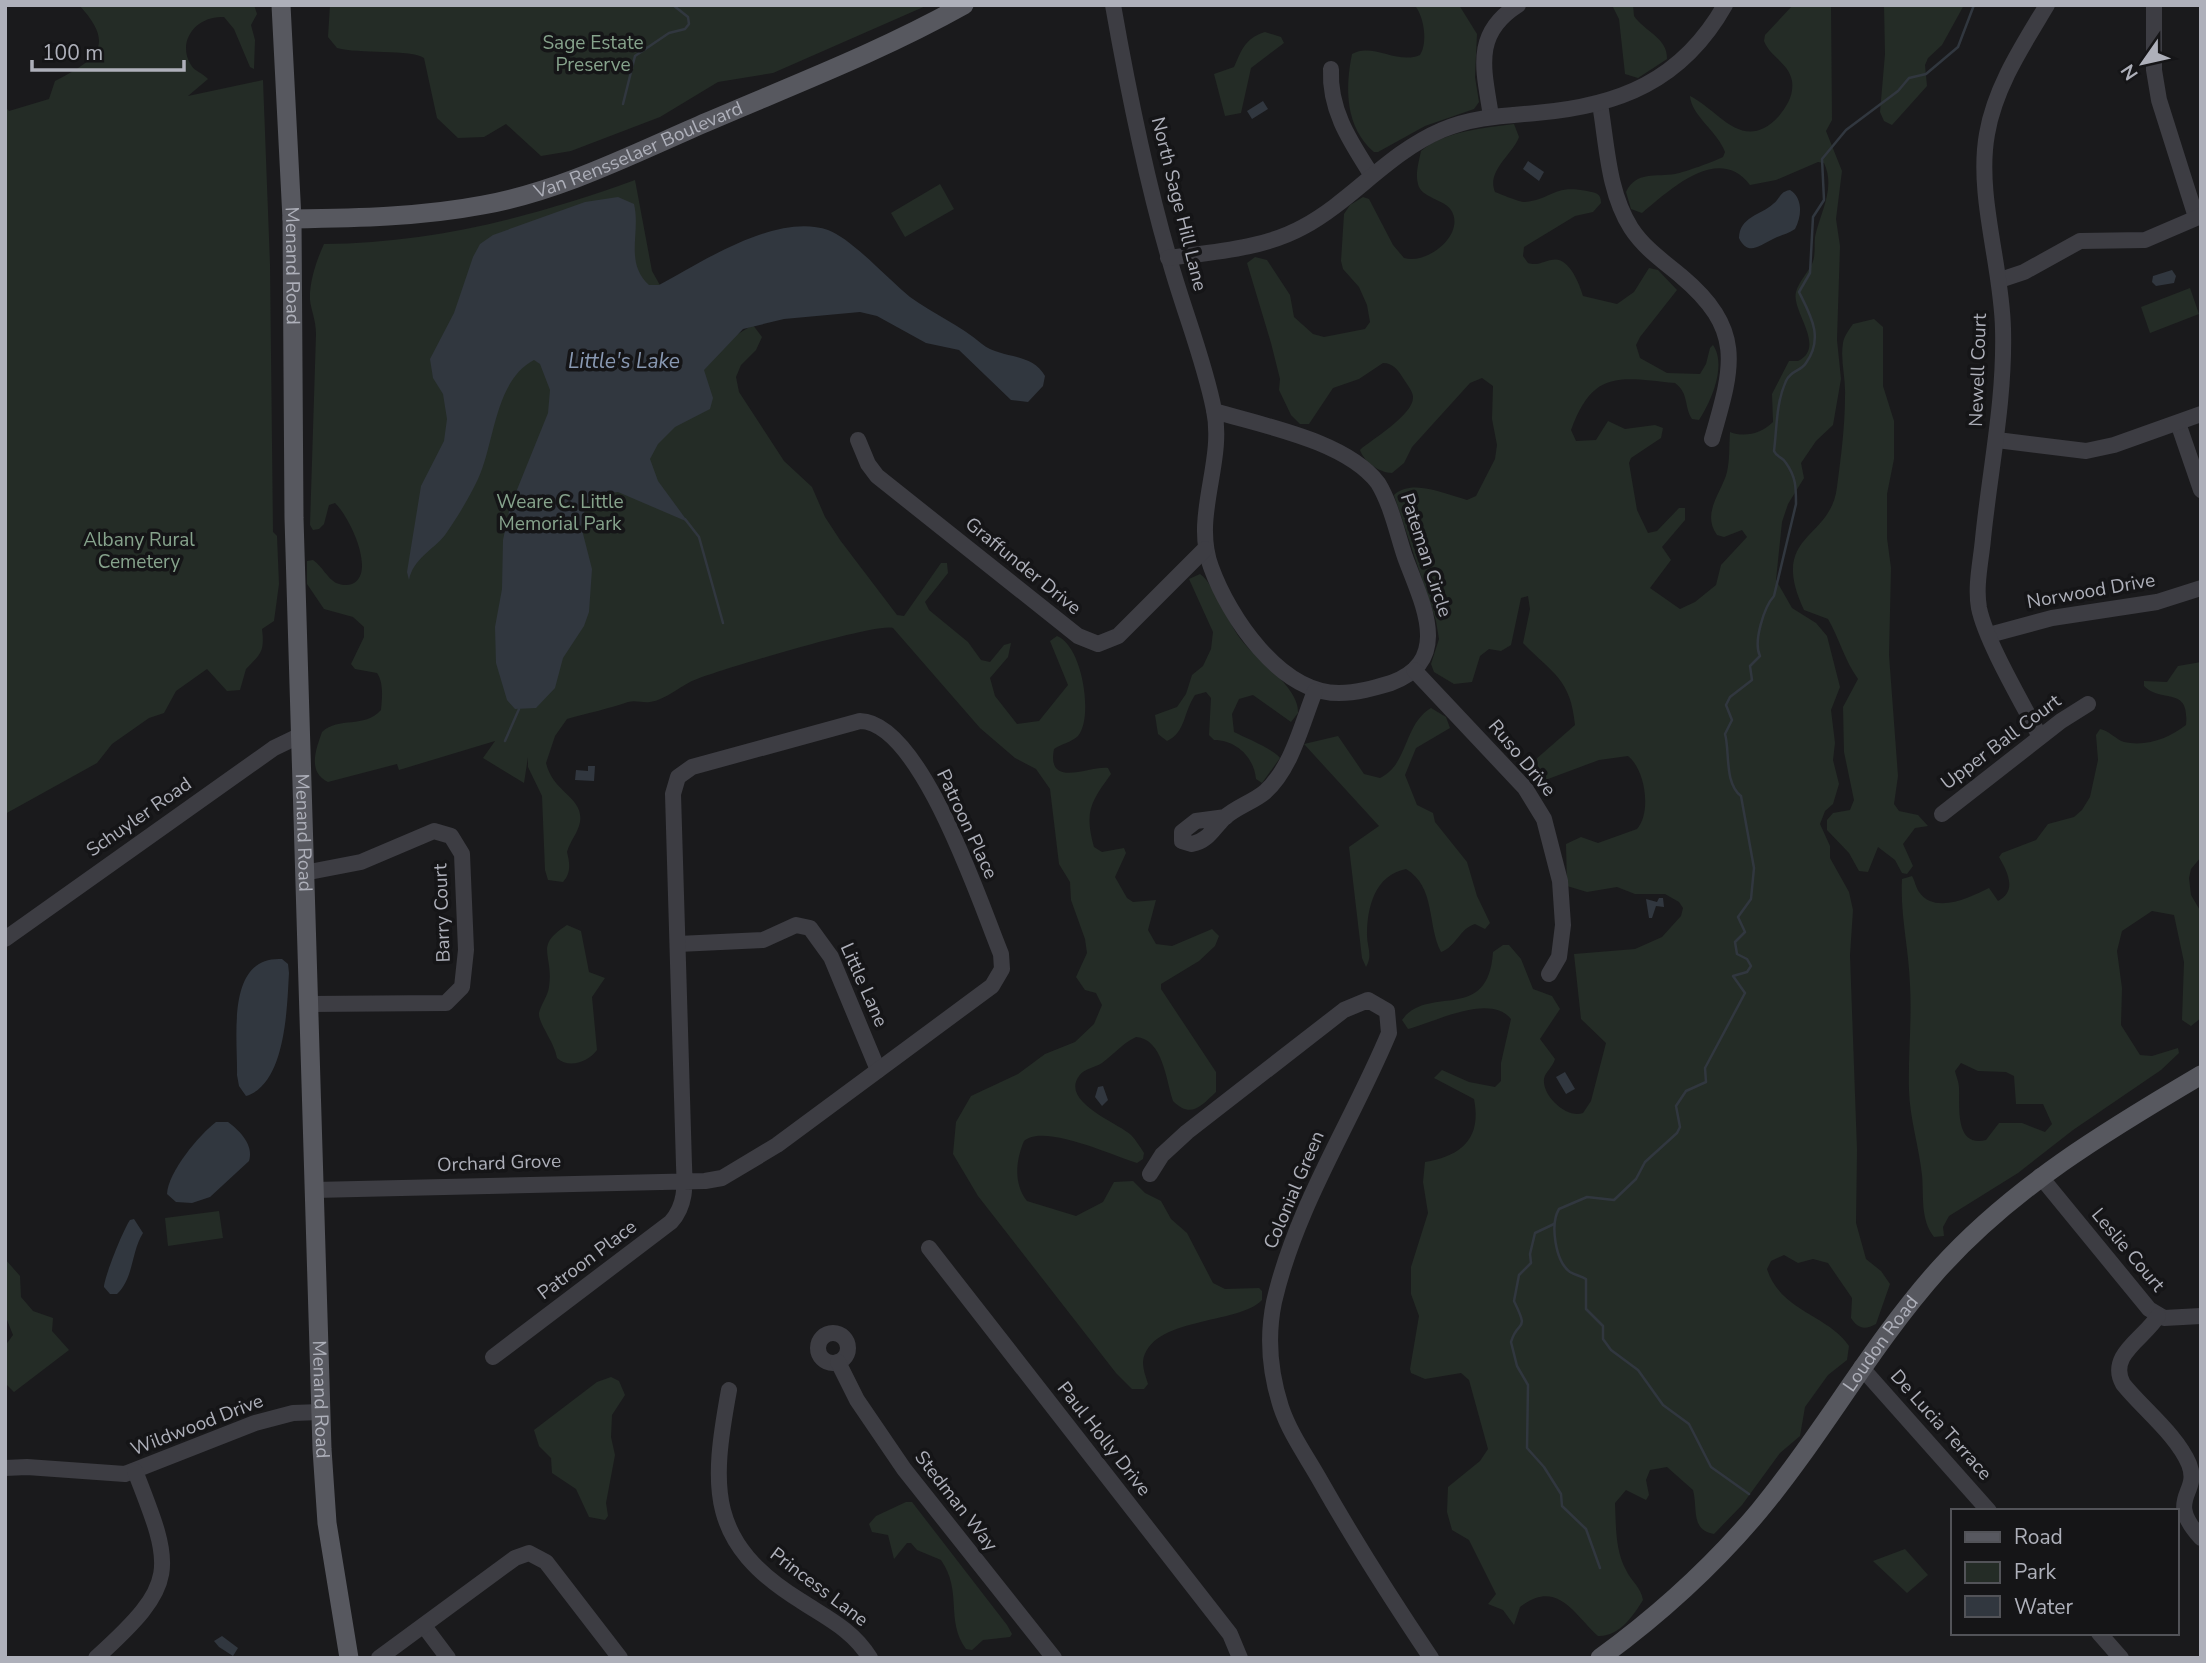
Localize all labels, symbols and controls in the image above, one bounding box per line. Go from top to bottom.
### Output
scale bar [32,28,184,72]
north arrow [2108,28,2178,98]
park label: Sage Estate Preserve [542,30,644,78]
text: 100 m [42,39,103,67]
text: N [2115,59,2144,85]
street label: Van Rensselaer Boulevard [530,95,747,205]
street label: North Sage Hill Lane [1145,114,1213,294]
street label: Menand Road [278,206,306,325]
street label: Newell Court [1963,313,1993,427]
water label: Little's Lake [568,347,680,375]
park label: Weare C. Little Memorial Park [496,489,624,537]
street label: Pateman Circle [1394,490,1458,620]
street label: Graffunder Drive [960,511,1086,621]
park label: Albany Rural Cemetery [83,527,195,575]
street label: Norwood Drive [2025,567,2157,615]
street label: Upper Ball Court [1936,688,2067,796]
street label: Ruso Drive [1482,714,1562,802]
street label: Patroon Place [930,765,1004,883]
street label: Schuyler Road [81,771,197,863]
street label: Menand Road [289,773,318,892]
street label: Barry Court [427,863,457,963]
street label: Little Lane [834,939,894,1031]
street label: Colonial Green [1257,1127,1331,1253]
street label: Orchard Grove [436,1148,562,1178]
street label: Leslie Court [2085,1203,2171,1298]
street label: Patroon Place [532,1214,642,1306]
street label: Loudon Road [1837,1290,1924,1397]
street label: Menand Road [306,1340,336,1459]
street label: De Lucia Terrace [1884,1364,1998,1486]
street label: Paul Holly Drive [1051,1376,1157,1502]
street label: Wildwood Drive [127,1388,267,1462]
street label: Stedman Way [909,1445,1004,1557]
legend [1951,1509,2178,1635]
text: Road [2014,1523,2063,1551]
street label: Princess Lane [764,1541,874,1633]
text: Park [2014,1558,2056,1586]
text: Water [2014,1593,2073,1621]

